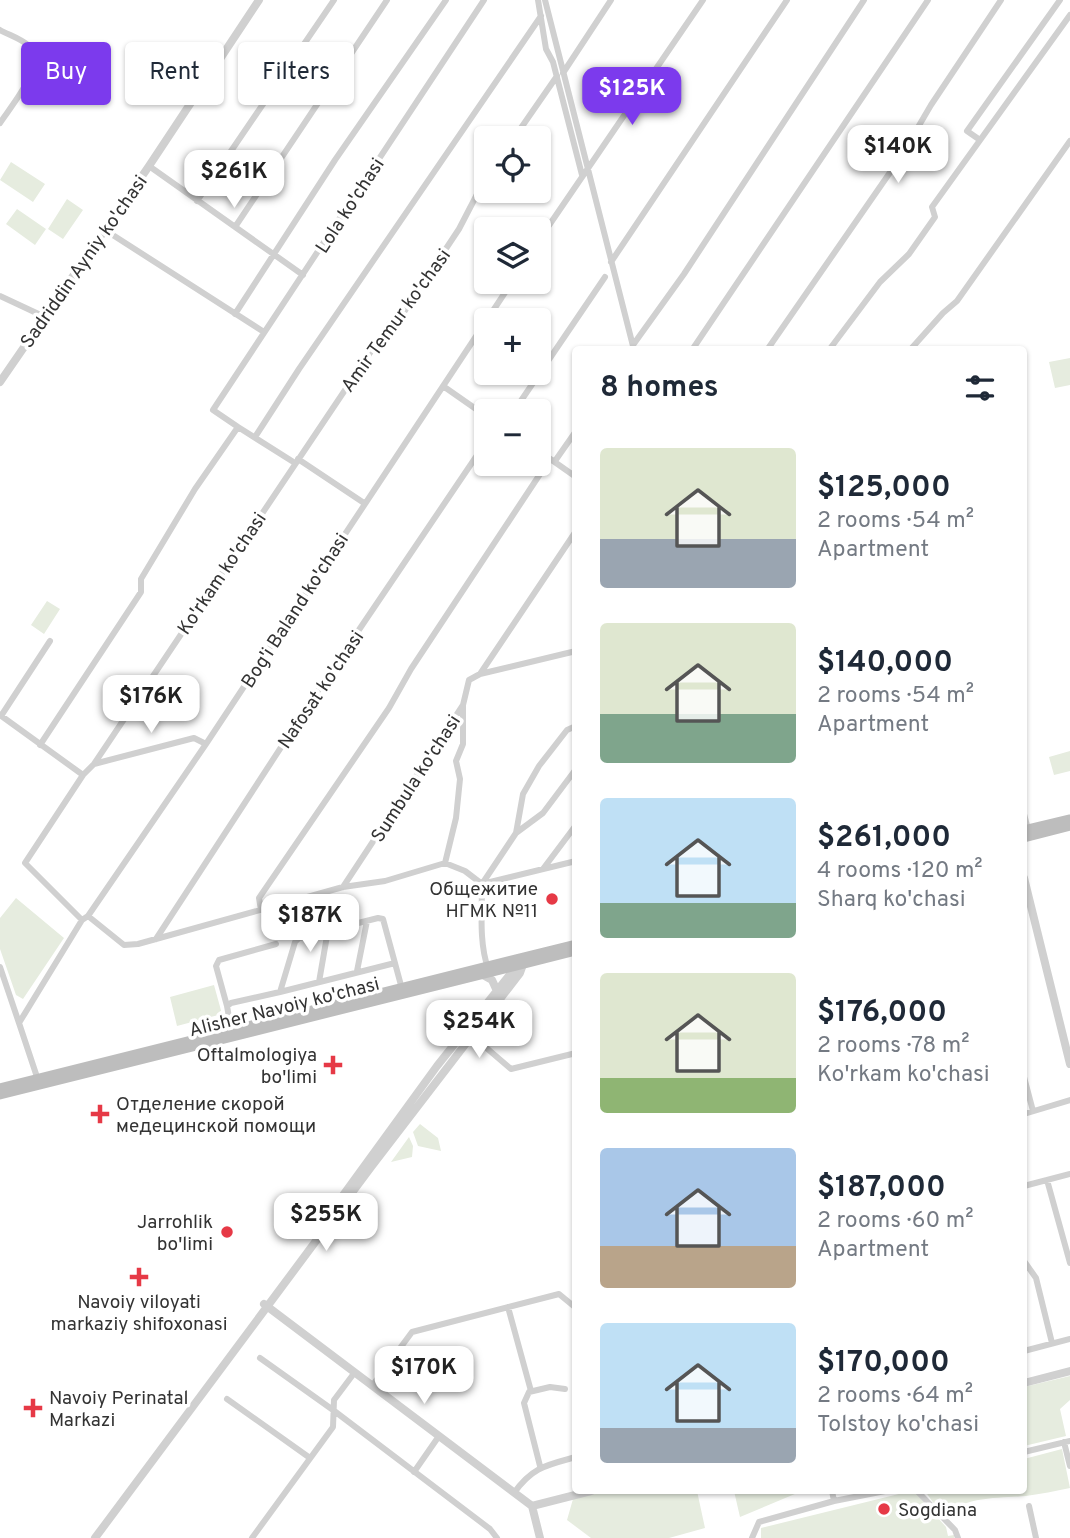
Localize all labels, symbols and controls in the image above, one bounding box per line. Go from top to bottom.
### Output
chip: Buy [21,42,111,105]
chip: Rent [125,42,224,105]
chip: Filters [238,42,354,105]
pin: $125K [583,68,681,127]
text: $125K [598,75,666,104]
pin: $140K [849,125,947,185]
map controls [474,126,551,476]
button: locate [474,126,551,203]
text: $140K [863,133,933,162]
pin: $261K [185,150,283,210]
street label: Lola ko'chasi [311,154,390,258]
text: $261K [200,158,268,187]
street label: Sadriddin Ayniy ko'chasi [16,171,153,353]
button: layers [474,217,551,294]
street label: Amir Temur ko'chasi [336,245,457,398]
button: + [474,308,551,385]
icon: filters [961,369,999,407]
text: 8 homes [600,370,719,407]
button: − [474,399,551,476]
text: $125,000 [817,470,951,507]
icon: home [656,476,740,560]
text: 2 rooms · 54 m² [817,507,974,536]
street label: Ko'rkam ko'chasi [173,508,272,640]
street label: Bog'i Baland ko'chasi [237,529,355,693]
text: Apartment [817,536,929,565]
street label: Nafosat ko'chasi [273,626,370,754]
text: $140,000 [817,645,953,682]
icon: home [656,651,740,735]
pin: $176K [102,676,200,735]
text: 2 rooms · 54 m² [817,682,974,711]
text: $176K [119,683,183,712]
street label: Sumbula ko'chasi [366,711,467,847]
text: Apartment [817,711,929,740]
text: $261,000 [817,820,951,857]
icon: home [656,826,740,910]
text: 4 rooms · 120 m² [817,857,983,886]
place label: Общежитие НГМК №11 [429,878,538,924]
text: Sharq ko'chasi [817,886,966,915]
marker: Общежитие НГМК №11 [544,891,560,907]
pin: $187K [261,894,359,954]
text: $187K [277,902,343,931]
street label: Alisher Navoiy ko'chasi [187,973,382,1043]
text: $176,000 [817,995,947,1032]
pin: $254K [430,1000,528,1060]
icon: home [656,1001,740,1085]
text: $254K [442,1008,516,1037]
text: 2 rooms · 78 m² [817,1032,970,1061]
place label: Oftalmologiya bo'limi [197,1044,317,1090]
marker: Oftalmologiya bo'limi [323,1055,343,1075]
text: Ko'rkam ko'chasi [817,1061,990,1090]
place label: Отделение скорой медецинской помощи [116,1093,316,1139]
marker: Отделение скорой медецинской помощи [90,1104,110,1124]
text: $187,000 [817,1170,946,1207]
icon: home [656,1176,740,1260]
pin: $255K [277,1194,375,1253]
text: $255K [290,1201,362,1230]
text: 2 rooms · 60 m² [817,1207,974,1236]
place label: Jarrohlik bo'limi [137,1211,213,1257]
marker: Jarrohlik bo'limi [219,1224,235,1240]
text: Apartment [817,1236,929,1265]
marker: Navoiy viloyati markaziy shifoxonasi [129,1267,149,1287]
place label: Navoiy viloyati markaziy shifoxonasi [50,1291,228,1337]
text: $170,000 [817,1345,950,1382]
pin: $170K [375,1346,473,1406]
icon: home [656,1351,740,1435]
text: $170K [391,1354,457,1383]
text: 2 rooms · 64 m² [817,1382,973,1411]
place label: Navoiy Perinatal Markazi [49,1387,188,1433]
marker: Navoiy Perinatal Markazi [23,1398,43,1418]
text: Tolstoy ko'chasi [817,1411,979,1440]
place label: Sogdiana [898,1499,977,1523]
marker: Sogdiana [876,1501,892,1517]

